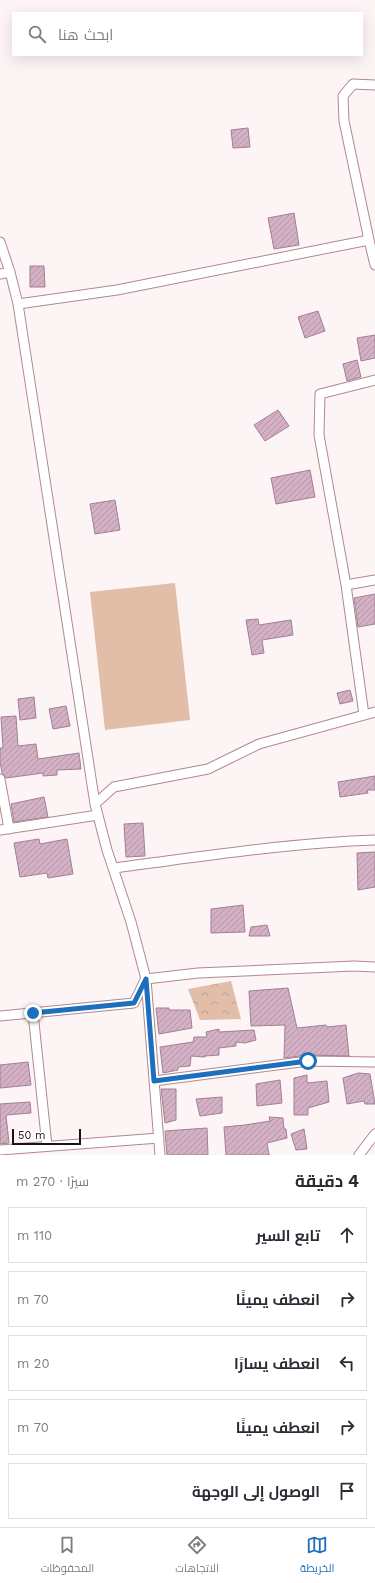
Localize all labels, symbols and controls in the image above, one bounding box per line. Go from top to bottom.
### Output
search box [12,12,363,56]
icon: search [26,23,48,45]
text: ابحث هنا [58,26,113,44]
route end [24,1004,42,1022]
route start [299,1052,317,1070]
scale bar [12,1127,81,1146]
text: 50 m [18,1129,45,1142]
text: 4 دقيقة [295,1171,359,1191]
text: سيرًا · 270 m [16,1174,89,1189]
icon: ahead [336,1224,358,1246]
text: تابع السير [256,1227,320,1245]
text: 110 m [17,1228,52,1243]
icon: right [336,1288,358,1310]
text: انعطف يمينًا [236,1291,320,1309]
text: 70 m [17,1292,49,1307]
icon: left [336,1352,358,1374]
text: انعطف يسارًا [234,1355,320,1373]
text: 20 m [17,1356,50,1371]
icon: right [336,1416,358,1438]
text: انعطف يمينًا [236,1419,320,1437]
text: 70 m [17,1420,49,1435]
icon: arrive [336,1480,358,1502]
text: الوصول إلى الوجهة [192,1483,320,1501]
tab: المحفوظات [41,1534,94,1578]
tab: الاتجاهات [175,1534,219,1578]
tab: الخريطة [300,1534,334,1578]

